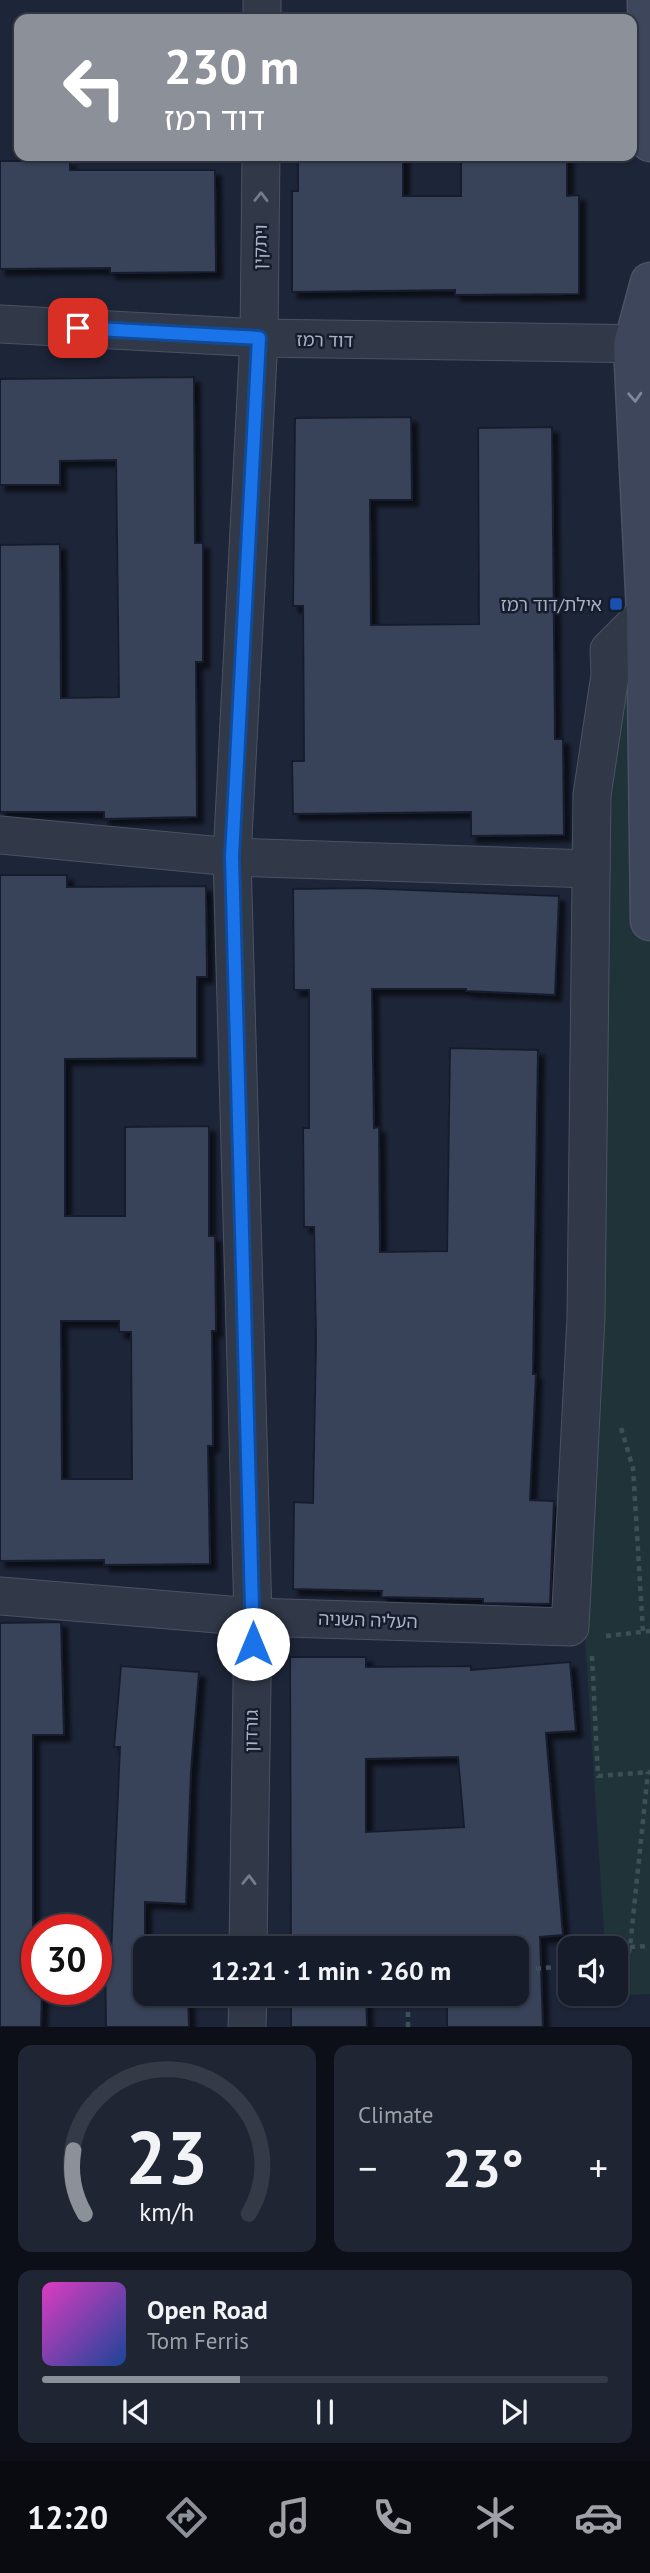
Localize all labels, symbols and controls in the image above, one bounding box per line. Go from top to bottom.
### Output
text: 230 m [164,34,299,98]
icon: left [49,42,140,133]
text: דוד רמז [164,97,265,139]
one-way arrow [253,191,269,201]
street label: ויתקין [248,224,272,270]
pin [48,298,108,358]
icon: arrive [59,309,97,347]
street label: דוד רמז [296,328,354,352]
one-way arrow [628,392,643,403]
place label: אילת/דוד רמז [501,593,602,616]
marker: אילת/דוד רמז [608,596,624,612]
position arrow [216,1607,290,1681]
street label: העליה השניה [318,1607,418,1633]
street label: גורדון [239,1709,263,1752]
one-way arrow [242,1874,257,1885]
speed limit sign: 30 [21,1914,112,2005]
map controls [558,1936,628,2006]
button: sound [558,1936,628,2006]
text: 12:21 · 1 min · 260 m [211,1954,451,1987]
text: Climate [358,2100,433,2129]
text: 23 [126,2111,208,2205]
text: 23° [442,2134,524,2201]
text: − [358,2143,377,2192]
text: + [589,2143,608,2192]
text: km/h [140,2196,194,2228]
text: Open Road [147,2293,268,2326]
text: Tom Ferris [147,2326,249,2355]
icon: previous [117,2393,155,2431]
icon: pause [306,2393,344,2431]
icon: next [495,2393,533,2431]
icon: directions [162,2493,211,2542]
icon: music [265,2493,314,2542]
icon: phone [368,2493,417,2542]
icon: climate [471,2493,520,2542]
icon: car [574,2493,623,2542]
text: 12:20 [27,2496,108,2538]

